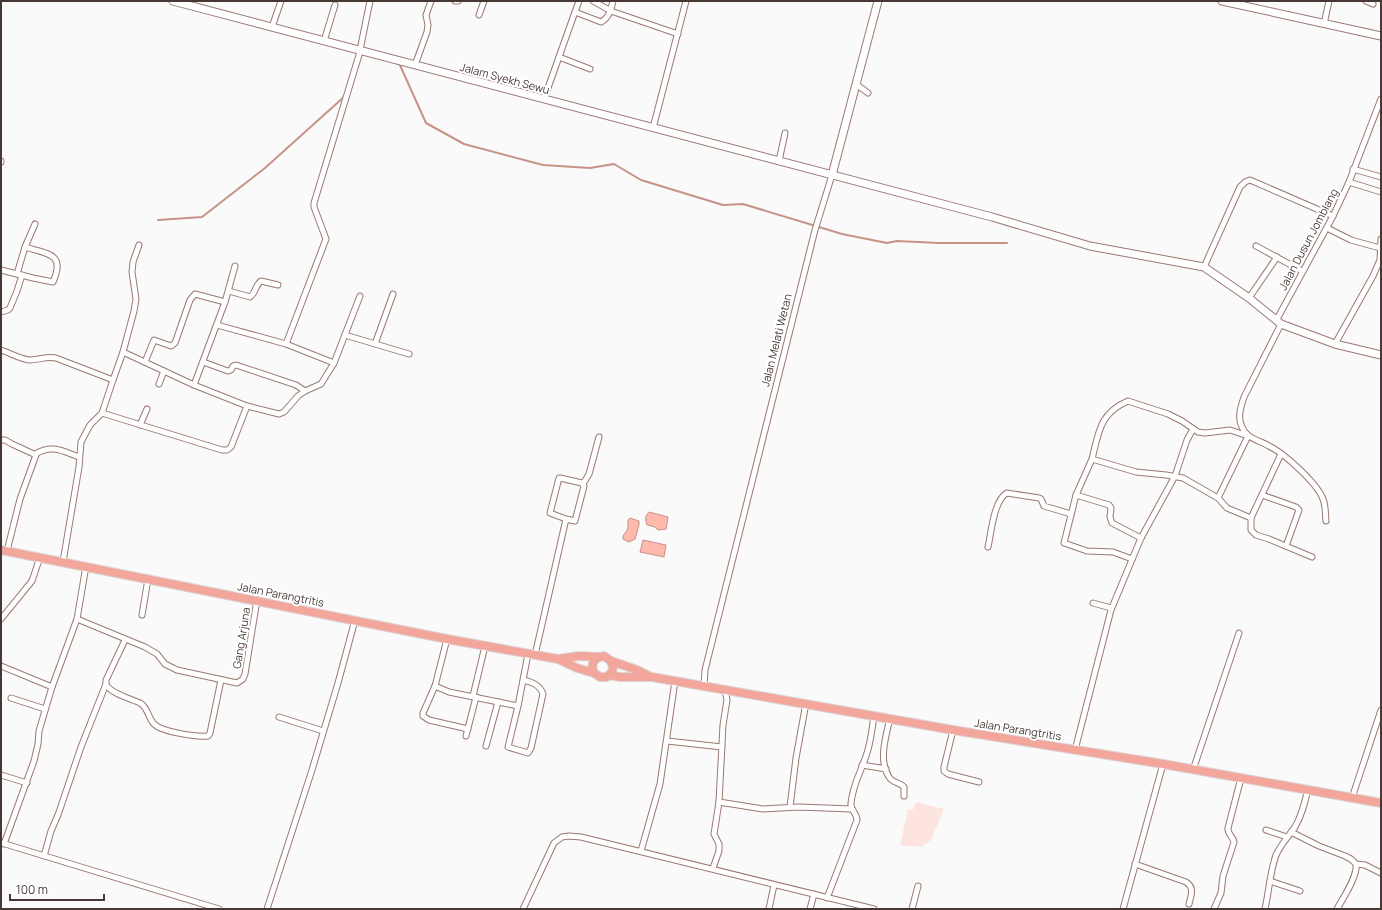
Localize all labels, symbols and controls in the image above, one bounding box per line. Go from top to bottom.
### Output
street label: Jalam Syekh Sewu [458,59,552,97]
street label: Jalan Dusun Jomblang [1275,186,1341,292]
street label: Jalan Melati Wetan [757,292,795,388]
street label: Jalan Parangtritis [237,578,326,610]
street label: Gang Arjuna [229,606,253,670]
street label: Jalan Parangtritis [974,715,1063,743]
scale bar [10,876,104,902]
text: 100 m [16,881,48,898]

